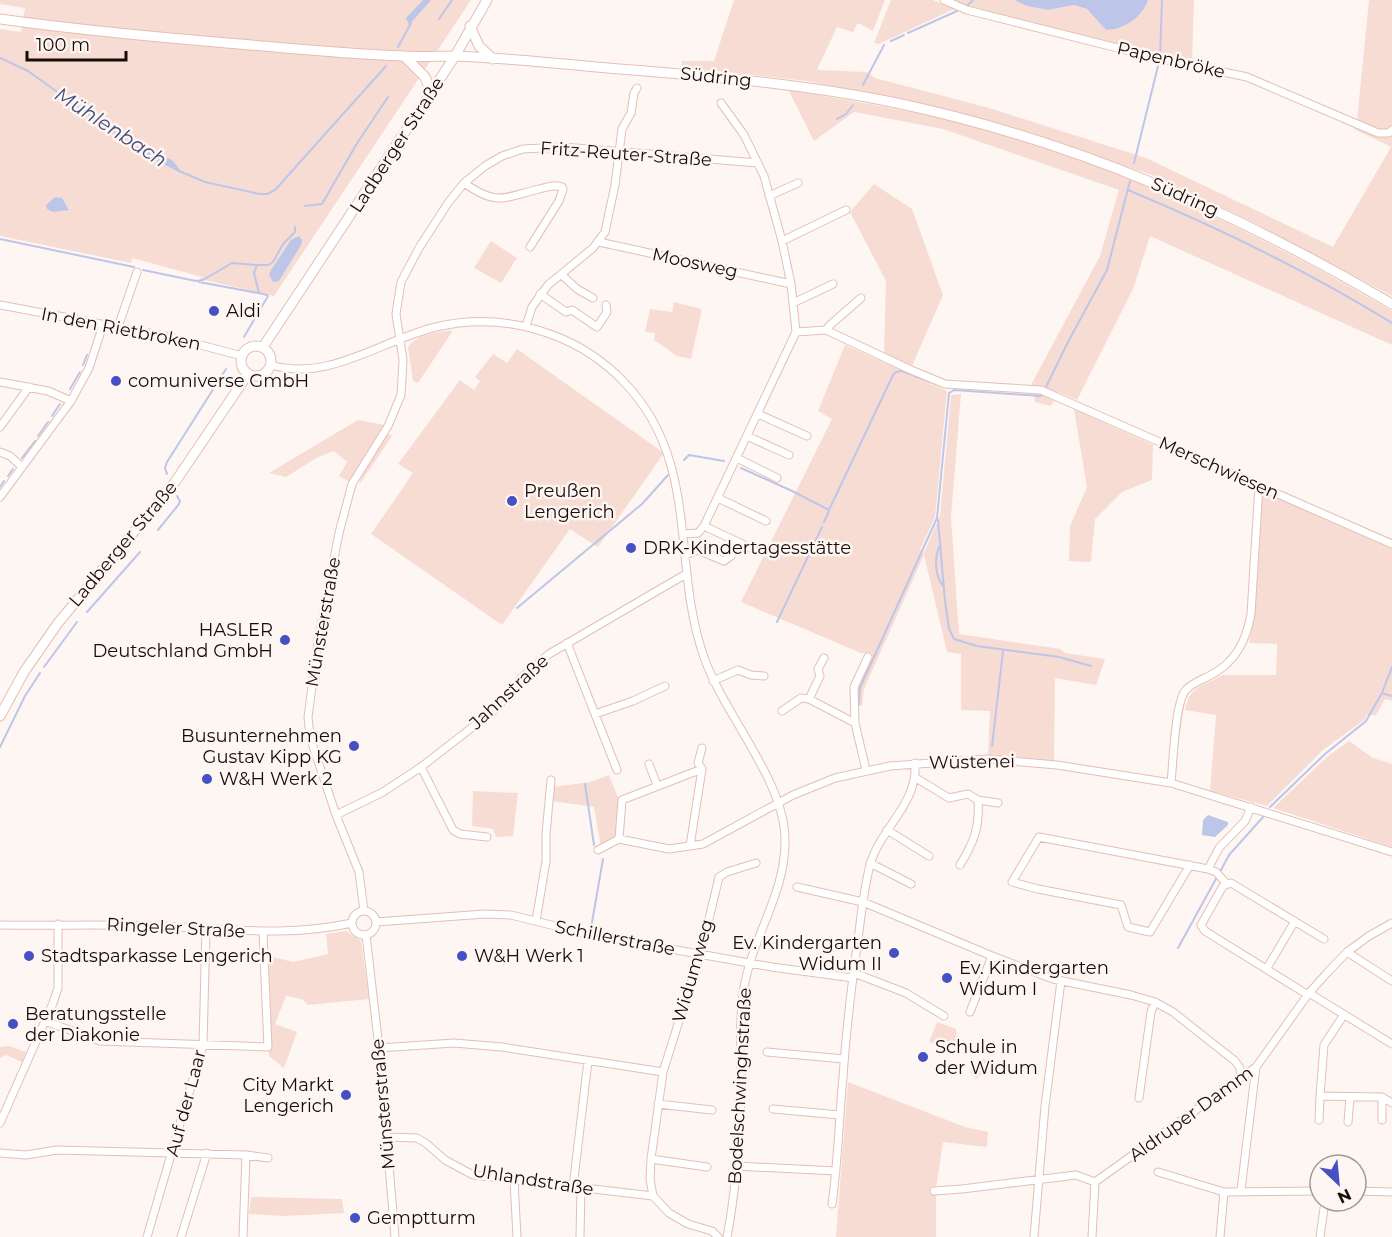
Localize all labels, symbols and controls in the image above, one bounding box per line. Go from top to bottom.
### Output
scale bar [27,24,126,62]
text: 100 m [36,34,90,56]
street label: Papenbröke [1115,37,1227,83]
street label: Südring [679,62,753,92]
street label: Ladberger Straße [345,73,449,217]
water label: Mühlenbach [50,82,172,172]
street label: Fritz-Reuter-Straße [539,137,713,171]
street label: Südring [1148,172,1222,222]
street label: Moosweg [650,243,740,283]
place label: Aldi [226,300,261,322]
street label: In den Rietbroken [39,303,203,355]
marker: Aldi [207,304,221,318]
place label: comuniverse GmbH [128,370,309,392]
marker: comuniverse GmbH [109,374,123,388]
street label: Merschwiesen [1155,432,1283,504]
street label: Ladberger Straße [64,477,182,611]
place label: Preußen Lengerich [524,480,615,523]
marker: Preußen Lengerich [505,494,519,508]
place label: DRK-Kindertagesstätte [643,537,851,559]
marker: DRK-Kindertagesstätte [624,541,638,555]
street label: Münsterstraße [301,555,345,689]
place label: HASLER Deutschland GmbH [93,619,273,662]
marker: HASLER Deutschland GmbH [278,633,292,647]
street label: Jahnstraße [464,650,553,735]
place label: Busunternehmen Gustav Kipp KG [181,725,342,768]
marker: Busunternehmen Gustav Kipp KG [347,739,361,753]
street label: Wüstenei [929,750,1015,774]
place label: W&H Werk 2 [219,768,333,790]
marker: W&H Werk 2 [200,772,214,786]
street label: Ringeler Straße [106,913,246,943]
street label: Schillerstraße [553,916,677,960]
street label: Widumweg [668,917,718,1025]
place label: Ev. Kindergarten Widum II [732,932,882,975]
place label: Stadtsparkasse Lengerich [41,945,273,967]
place label: W&H Werk 1 [474,945,584,967]
marker: Ev. Kindergarten Widum II [887,946,901,960]
marker: Stadtsparkasse Lengerich [22,949,36,963]
marker: W&H Werk 1 [455,949,469,963]
place label: Ev. Kindergarten Widum I [959,957,1109,1000]
marker: Ev. Kindergarten Widum I [940,971,954,985]
street label: Bodelschwinghstraße [724,987,756,1185]
place label: Beratungsstelle der Diakonie [25,1003,167,1046]
marker: Beratungsstelle der Diakonie [6,1017,20,1031]
place label: Schule in der Widum [935,1036,1038,1079]
street label: Münsterstraße [366,1037,400,1170]
street label: Auf der Laar [161,1047,211,1159]
marker: Schule in der Widum [916,1050,930,1064]
street label: Aldruper Damm [1125,1062,1257,1166]
place label: City Markt Lengerich [242,1074,334,1117]
marker: City Markt Lengerich [339,1088,353,1102]
north arrow [1308,1153,1368,1213]
street label: Uhlandstraße [471,1160,595,1200]
text: N [1334,1185,1354,1207]
place label: Gemptturm [367,1207,476,1229]
marker: Gemptturm [348,1211,362,1225]

